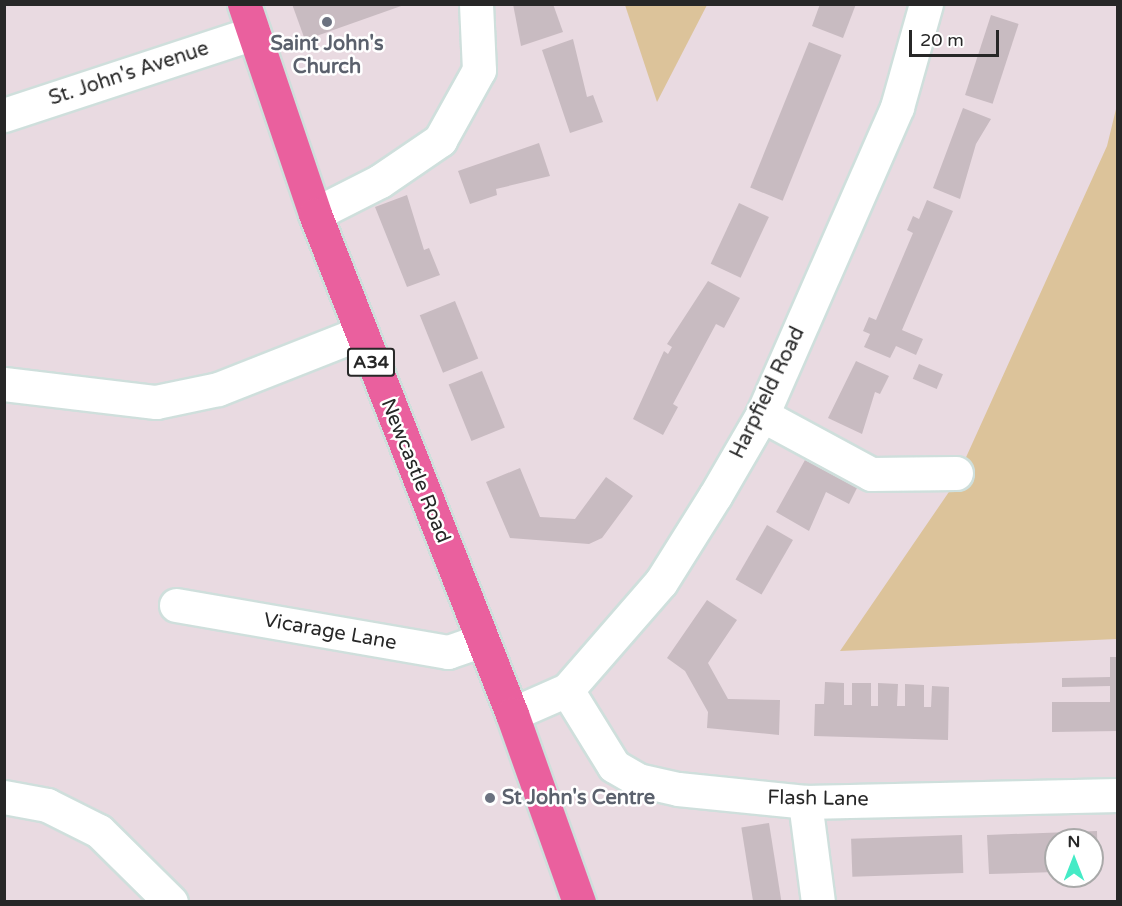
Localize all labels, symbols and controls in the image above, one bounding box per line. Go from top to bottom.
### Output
marker: Saint John's Church [320,15,334,29]
scale bar [912,18,1002,56]
text: 20 m [920,29,964,51]
place label: Saint John's Church [270,32,384,79]
street label: St. John's Avenue [46,37,212,111]
street label: Harpfield Road [726,323,810,463]
road number: A34 [346,347,397,377]
street label: Newcastle Road [375,395,455,547]
street label: Vicarage Lane [262,608,398,656]
place label: St John's Centre [502,786,655,810]
street label: Flash Lane [767,786,869,812]
marker: St John's Centre [483,791,497,805]
north arrow [1044,828,1104,888]
text: N [1068,832,1080,852]

